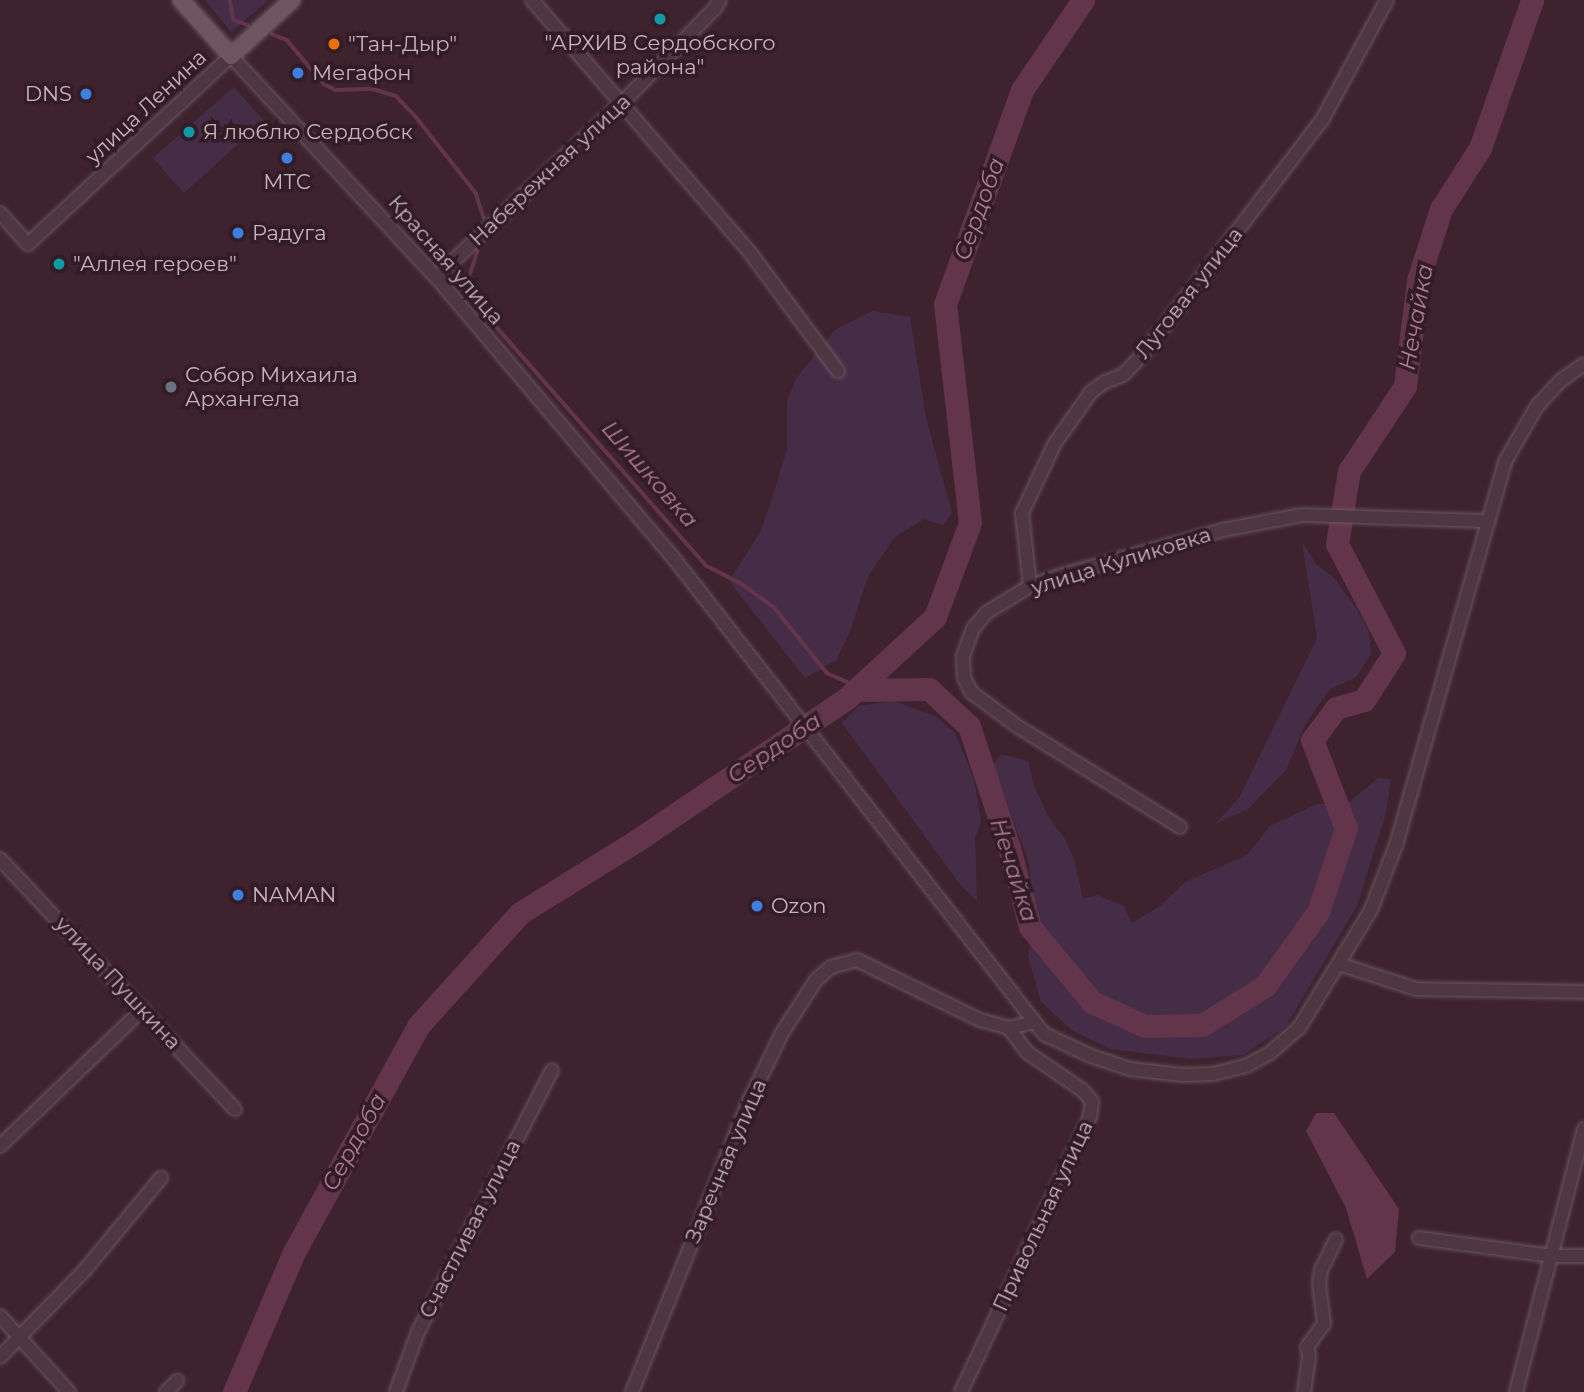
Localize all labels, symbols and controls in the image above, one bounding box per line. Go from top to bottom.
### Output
marker: "АРХИВ Сердобского района" [652,11,668,27]
place label: "АРХИВ Сердобского района" [544,30,776,80]
place label: "Тан-Дыр" [348,31,457,57]
marker: "Тан-Дыр" [326,36,342,52]
street label: улица Ленина [81,45,211,169]
place label: Мегафон [312,60,411,86]
marker: Мегафон [290,65,306,81]
place label: DNS [25,81,72,107]
marker: DNS [78,86,94,102]
street label: Набережная улица [464,89,636,251]
place label: Я люблю Сердобск [203,119,413,145]
marker: Я люблю Сердобск [181,124,197,140]
marker: МТС [279,150,295,166]
water label: Сердоба [948,154,1010,264]
place label: МТС [263,169,311,195]
street label: Красная улица [383,190,509,330]
place label: Радуга [252,220,326,246]
street label: Луговая улица [1130,222,1248,364]
marker: Радуга [230,225,246,241]
place label: "Аллея героев" [73,251,237,277]
marker: "Аллея героев" [51,256,67,272]
water label: Нечайка [1393,262,1439,372]
place label: Собор Михаила Архангела [185,362,358,412]
marker: Собор Михаила Архангела [163,379,179,395]
water label: Шишковка [596,415,704,533]
street label: улица Куликовка [1028,522,1214,600]
water label: Сердоба [722,707,826,789]
water label: Нечайка [984,815,1044,925]
place label: NAMAN [252,882,336,908]
marker: NAMAN [230,887,246,903]
place label: Ozon [771,893,827,919]
marker: Ozon [749,898,765,914]
street label: улица Пушкина [50,911,186,1055]
street label: Заречная улица [680,1075,772,1247]
water label: Сердоба [316,1088,392,1196]
street label: Привольная улица [988,1117,1098,1315]
street label: Счастливая улица [414,1136,526,1322]

